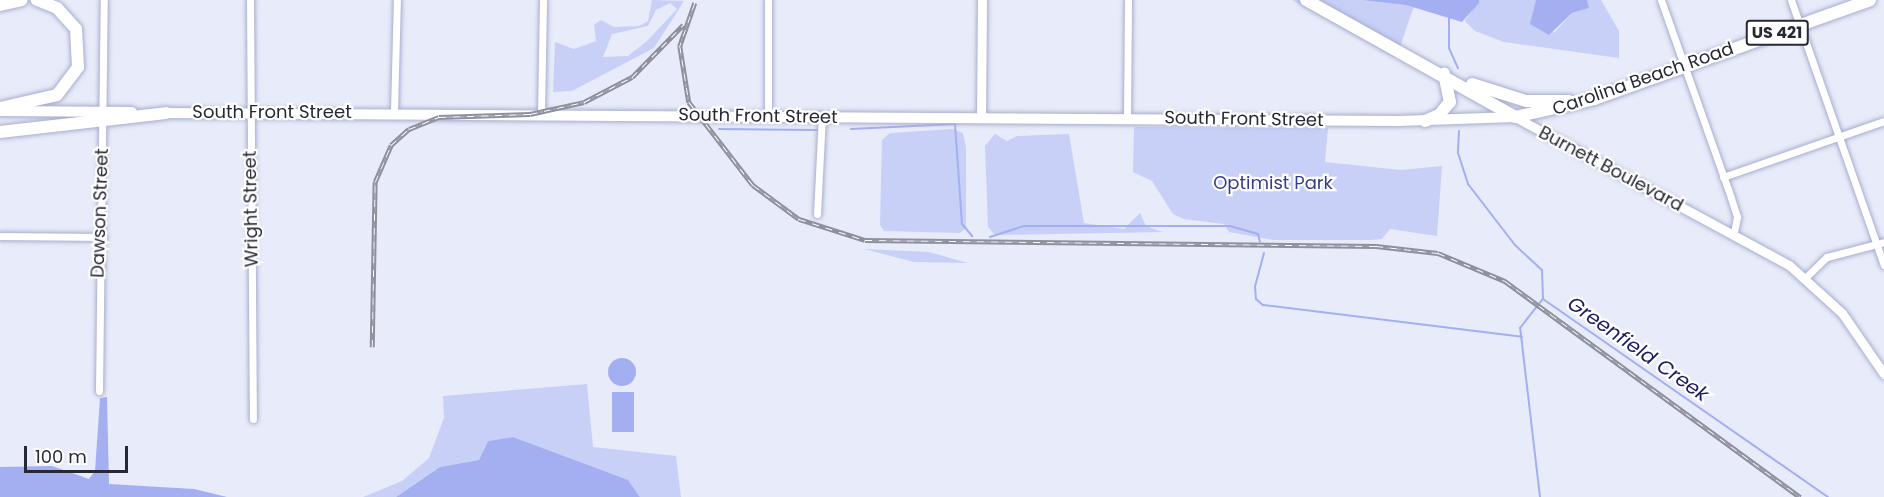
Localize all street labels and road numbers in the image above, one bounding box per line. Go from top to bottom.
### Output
road number: US 421 [1746,20,1808,46]
street label: Carolina Beach Road [1550,38,1736,120]
street label: South Front Street [192,101,352,123]
street label: South Front Street [678,104,838,128]
street label: South Front Street [1164,107,1324,131]
street label: Burnett Boulevard [1535,122,1687,216]
street label: Dawson Street [87,148,113,278]
street label: Wright Street [239,151,263,267]

